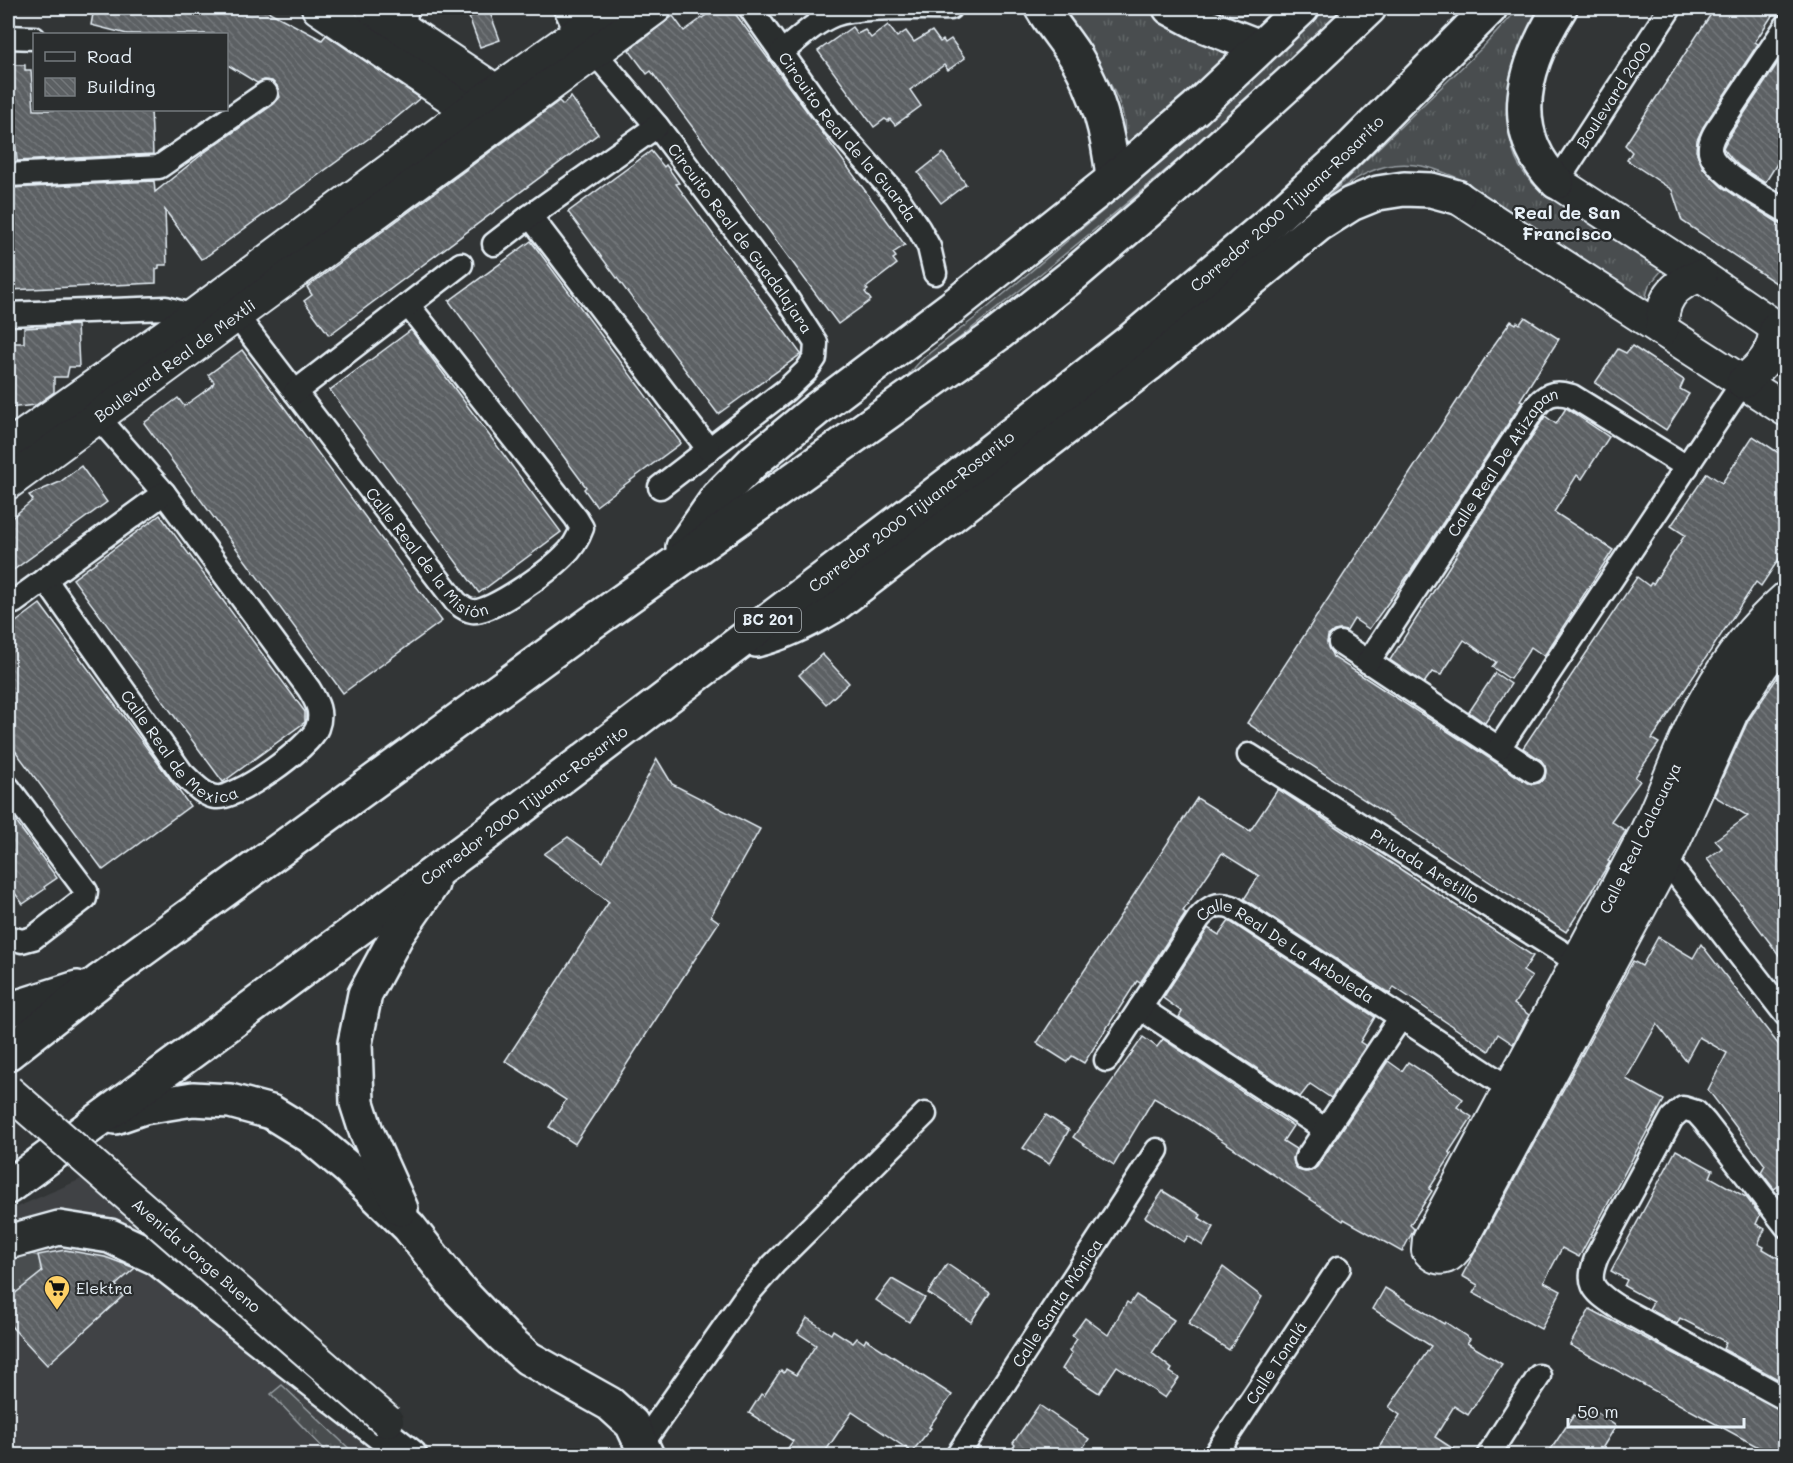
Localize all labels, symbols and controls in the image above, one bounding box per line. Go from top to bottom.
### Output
legend [33,33,228,111]
street label: Boulevard 2000 [1571,37,1655,152]
text: Road [87,44,132,68]
street label: Circuito Real de la Guarda [774,48,922,226]
text: Building [87,74,155,98]
street label: Corredor 2000 Tijuana-Rosarito [1185,110,1388,296]
street label: Circuito Real de Guadalajara [663,138,818,337]
district label: Real de San Francisco [1514,200,1620,245]
street label: Boulevard Real de Mextli [90,294,259,426]
street label: Calle Real De Atizapan [1442,382,1560,541]
street label: Corredor 2000 Tijuana-Rosarito [804,425,1018,597]
street label: Calle Real de la Misión [362,483,491,621]
road number: BC 201 [735,608,801,632]
street label: Calle Real de Mexica [116,685,241,807]
street label: Corredor 2000 Tijuana-Rosarito [416,720,632,889]
street label: Calle Real Calacuaya [1594,759,1685,917]
street label: Privada Aretillo [1367,823,1484,908]
street label: Calle Real De La Arboleda [1191,894,1379,1007]
street label: Avenida Jorge Bueno [128,1193,266,1317]
street label: Calle Santa Mónica [1007,1234,1107,1371]
supermarket icon: Elektra [42,1273,72,1311]
place label: Elektra [76,1277,133,1298]
street label: Calle Tonalá [1240,1317,1311,1408]
scale bar [1568,1391,1744,1429]
text: 50 m [1577,1399,1619,1423]

